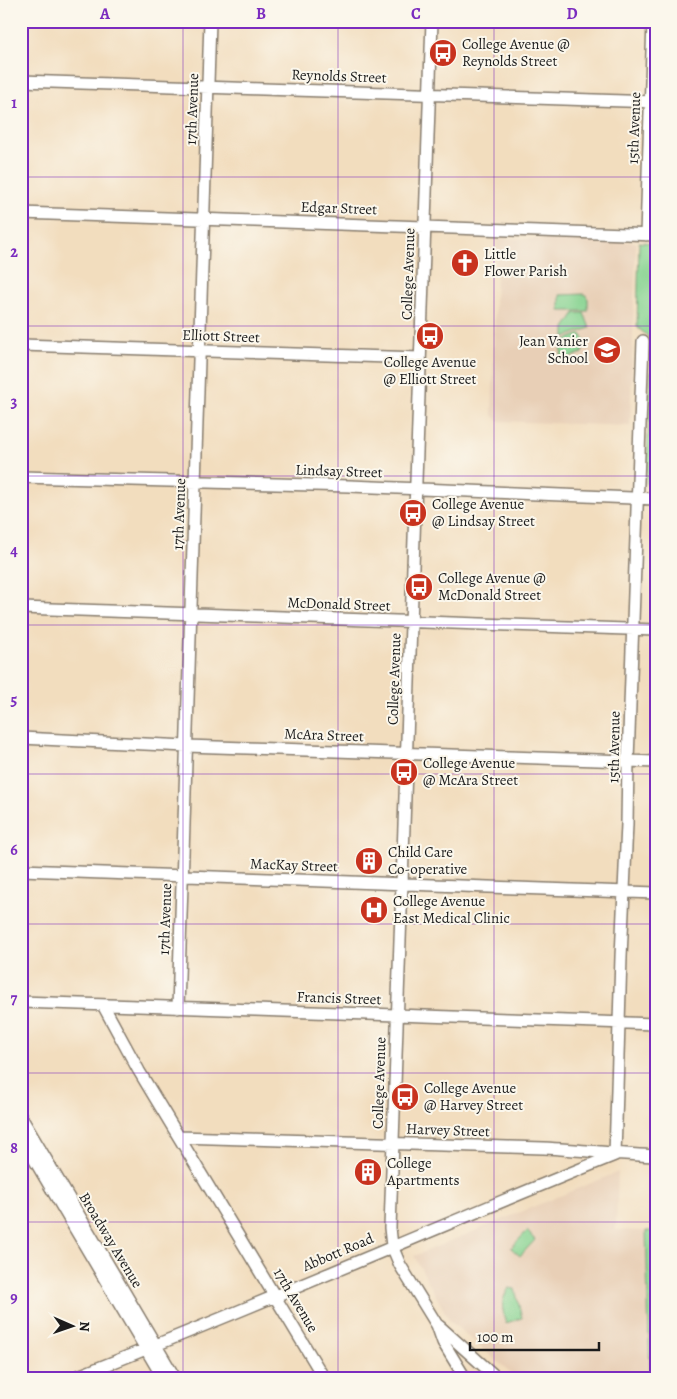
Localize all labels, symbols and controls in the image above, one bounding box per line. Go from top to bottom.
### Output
text: A [99,3,111,25]
text: B [256,3,266,25]
text: C [411,3,421,25]
text: D [566,3,578,25]
place label: College Avenue @ Reynolds Street [462,34,570,71]
bus stop icon: College Avenue @ Reynolds Street [428,38,458,68]
street label: Reynolds Street [291,64,387,88]
street label: 17th Avenue [181,72,203,145]
street label: 15th Avenue [623,91,645,164]
text: 1 [11,92,17,114]
street label: Edgar Street [300,197,378,219]
street label: College Avenue [396,227,420,320]
text: 2 [10,241,18,263]
place label: Little Flower Parish [484,244,567,281]
church icon: Little Flower Parish [450,248,480,278]
bus stop icon: College Avenue @ Elliott Street [415,321,445,351]
street label: Elliott Street [182,325,260,347]
place label: Jean Vanier School [519,331,588,368]
school or university icon: Jean Vanier School [592,335,622,365]
place label: College Avenue @ Elliott Street [383,352,477,389]
text: 3 [11,391,18,413]
street label: Lindsay Street [295,459,383,483]
street label: 17th Avenue [168,477,190,550]
place label: College Avenue @ Lindsay Street [432,494,535,531]
bus stop icon: College Avenue @ Lindsay Street [398,498,428,528]
text: 4 [10,540,18,562]
place label: College Avenue @ McDonald Street [438,568,546,605]
bus stop icon: College Avenue @ McDonald Street [404,572,434,602]
street label: McDonald Street [287,592,391,616]
street label: College Avenue [382,632,406,725]
text: 5 [11,689,18,711]
street label: 15th Avenue [603,710,625,783]
street label: McAra Street [284,724,364,746]
place label: College Avenue @ McAra Street [423,753,518,790]
bus stop icon: College Avenue @ McAra Street [389,757,419,787]
text: 6 [10,839,18,861]
place label: Child Care Co-operative [388,842,468,879]
building icon: Child Care Co-operative [354,846,384,876]
street label: MacKay Street [250,853,338,877]
street label: 17th Avenue [154,882,176,955]
place label: College Avenue East Medical Clinic [393,891,510,928]
hospital icon: College Avenue East Medical Clinic [359,895,389,925]
street label: Francis Street [296,987,382,1009]
text: 7 [11,988,18,1010]
street label: College Avenue [367,1036,391,1129]
place label: College Avenue @ Harvey Street [424,1078,523,1115]
bus stop icon: College Avenue @ Harvey Street [390,1082,420,1112]
street label: Harvey Street [406,1119,490,1141]
text: 8 [10,1137,18,1159]
place label: College Apartments [386,1153,459,1190]
building icon: College Apartments [353,1157,383,1187]
street label: Broadway Avenue [75,1188,148,1292]
street label: Abbott Road [299,1228,377,1276]
street label: 17th Avenue [269,1264,323,1336]
text: 9 [10,1287,18,1309]
north arrow [48,1302,98,1352]
scale bar [470,1319,598,1351]
text: N [75,1321,94,1332]
text: 100 m [477,1327,514,1347]

